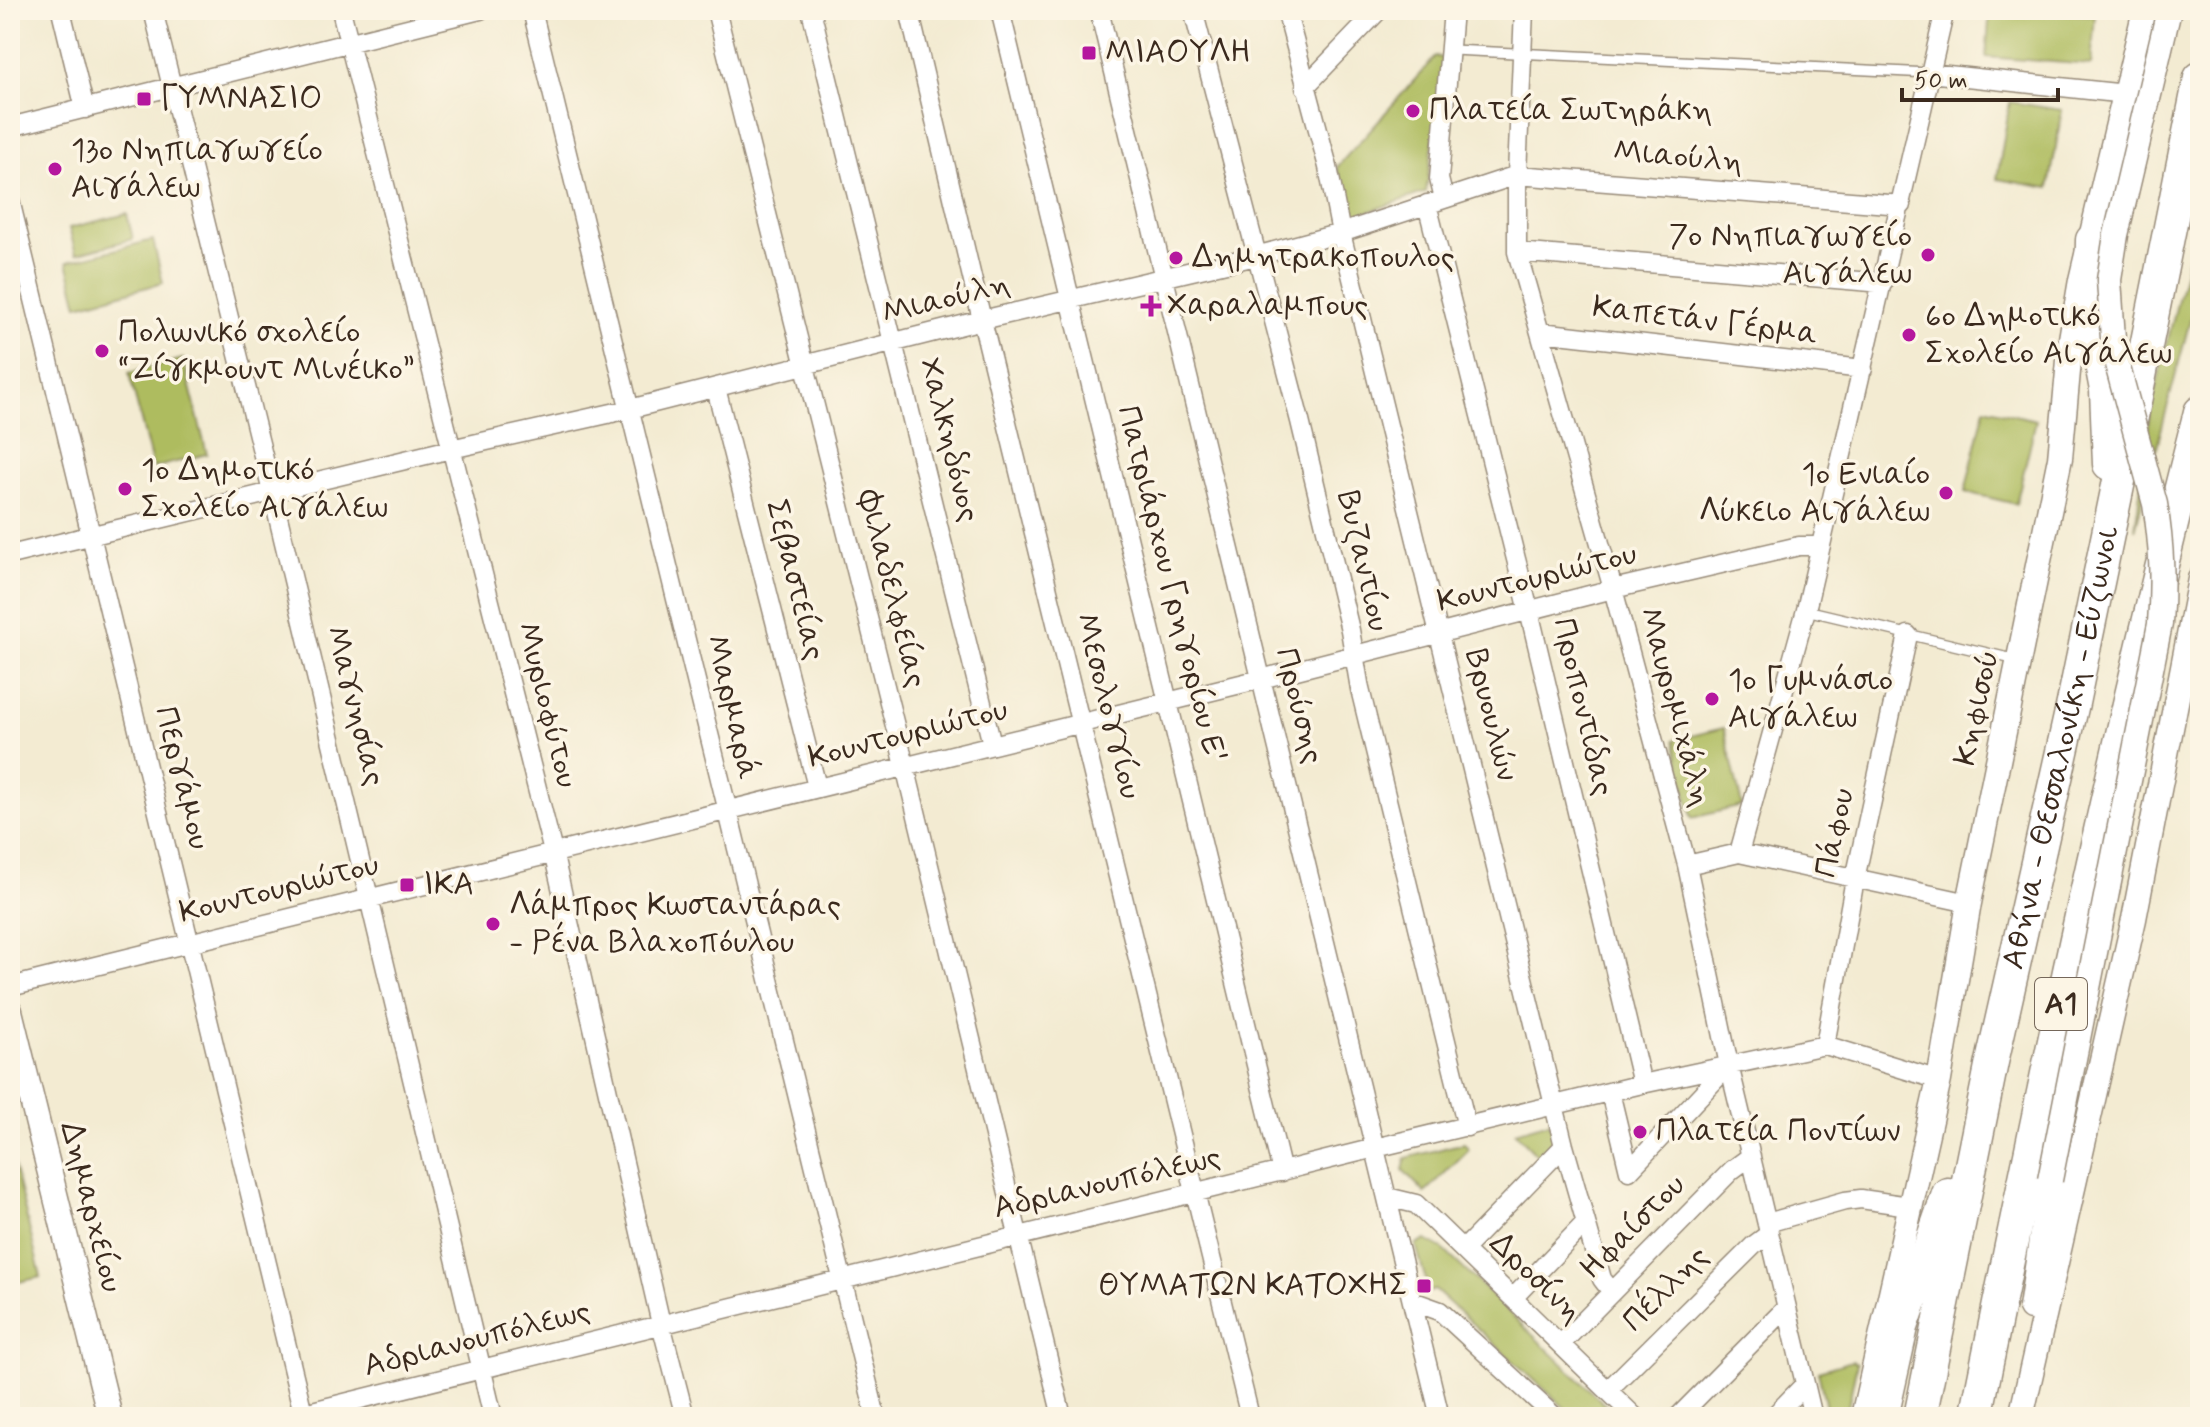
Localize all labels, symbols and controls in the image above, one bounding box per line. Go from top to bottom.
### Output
place label: ΜΙΑΟΥΛΗ [1105,32,1251,74]
marker: ΜΙΑΟΥΛΗ [1080,44,1098,62]
scale bar [1902,52,2058,102]
text: 50 m [1914,66,1968,97]
place label: ΓΥΜΝΑΣΙΟ [160,78,322,120]
marker: ΓΥΜΝΑΣΙΟ [135,90,153,108]
place label: Πλατεία Σωτηράκη [1429,90,1713,132]
marker: Πλατεία Σωτηράκη [1404,102,1422,120]
place label: 13ο Νηπιαγωγείο Αιγάλεω [71,130,323,209]
street label: Μιαούλη [1611,130,1745,184]
marker: 13ο Νηπιαγωγείο Αιγάλεω [46,160,64,178]
place label: 7ο Νηπιαγωγείο Αιγάλεω [1669,216,1912,295]
place label: Δημητρακοπουλος [1192,237,1455,279]
marker: 7ο Νηπιαγωγείο Αιγάλεω [1919,246,1937,264]
marker: Δημητρακοπουλος [1167,249,1185,267]
street label: Μιαούλη [878,263,1014,335]
place label: Χαραλαμπους [1167,285,1368,327]
street label: Καπετάν Γέρμα [1590,285,1820,356]
place label: 6ο Δημοτικό Σχολείο Αιγάλεω [1925,296,2172,375]
marker: Χαραλαμπους [1142,297,1160,315]
place label: Πολωνικό σχολείο “Ζίγκμουντ Μινέικο” [118,312,415,391]
marker: 6ο Δημοτικό Σχολείο Αιγάλεω [1900,326,1918,344]
marker: Πολωνικό σχολείο “Ζίγκμουντ Μινέικο” [93,342,111,360]
street label: Χαλκηδόνος [908,353,990,527]
street label: Πατριάρχου Γρηγορίου Ε' [1106,401,1236,767]
place label: 1ο Δημοτικό Σχολείο Αιγάλεω [141,450,388,529]
place label: 1ο Ενιαίο Λύκειο Αιγάλεω [1699,454,1930,533]
marker: 1ο Δημοτικό Σχολείο Αιγάλεω [116,480,134,498]
marker: 1ο Ενιαίο Λύκειο Αιγάλεω [1937,484,1955,502]
street label: Φιλαδελφείας [847,485,937,692]
street label: Βυζαντίου [1326,486,1400,636]
street label: Σεβαστείας [755,495,835,665]
street label: Αθήνα - Θεσσαλονίκη - Εύζωνοι [1993,522,2130,973]
street label: Κουντουριώτου [1433,533,1641,623]
street label: Μαυρομιχάλη [1628,603,1722,811]
street label: Μεσολογγίου [1065,609,1151,803]
street label: Προποντίδας [1542,614,1624,800]
street label: Μυριοφύτου [506,618,588,792]
street label: Μαγνησίας [315,622,395,790]
street label: Μαρμαρά [695,631,769,783]
street label: Προύσης [1264,644,1334,768]
street label: Βρυουλών [1454,645,1528,785]
street label: Κηφισού [1944,646,2010,770]
place label: 1ο Γυμνάσιο Αιγάλεω [1728,660,1893,739]
street label: Κουντουριώτου [804,689,1012,779]
marker: 1ο Γυμνάσιο Αιγάλεω [1703,690,1721,708]
street label: Περγάμου [144,702,220,854]
street label: Πάφου [1805,784,1865,882]
street label: Κουντουριώτου [175,844,383,934]
place label: ΙΚΑ [423,864,474,906]
marker: ΙΚΑ [398,876,416,894]
place label: Λάμπρος Κωσταντάρας - Ρένα Βλαχοπόυλου [509,885,841,964]
marker: Λάμπρος Κωσταντάρας - Ρένα Βλαχοπόυλου [484,915,502,933]
road number: Α1 [2035,978,2087,1030]
place label: Πλατεία Ποντίων [1656,1111,1901,1153]
street label: Δημαρχείου [50,1117,132,1297]
marker: Πλατεία Ποντίων [1631,1123,1649,1141]
street label: Αδριανουπόλεως [989,1136,1225,1230]
street label: Ηφαίστου [1571,1165,1695,1289]
street label: Δροσίνη [1480,1223,1592,1333]
street label: Πέλλης [1613,1236,1718,1341]
place label: ΘΥΜΑΤΩΝ ΚΑΤΟΧΗΣ [1098,1265,1408,1307]
marker: ΘΥΜΑΤΩΝ ΚΑΤΟΧΗΣ [1415,1277,1433,1295]
street label: Αδριανουπόλεως [359,1291,595,1387]

